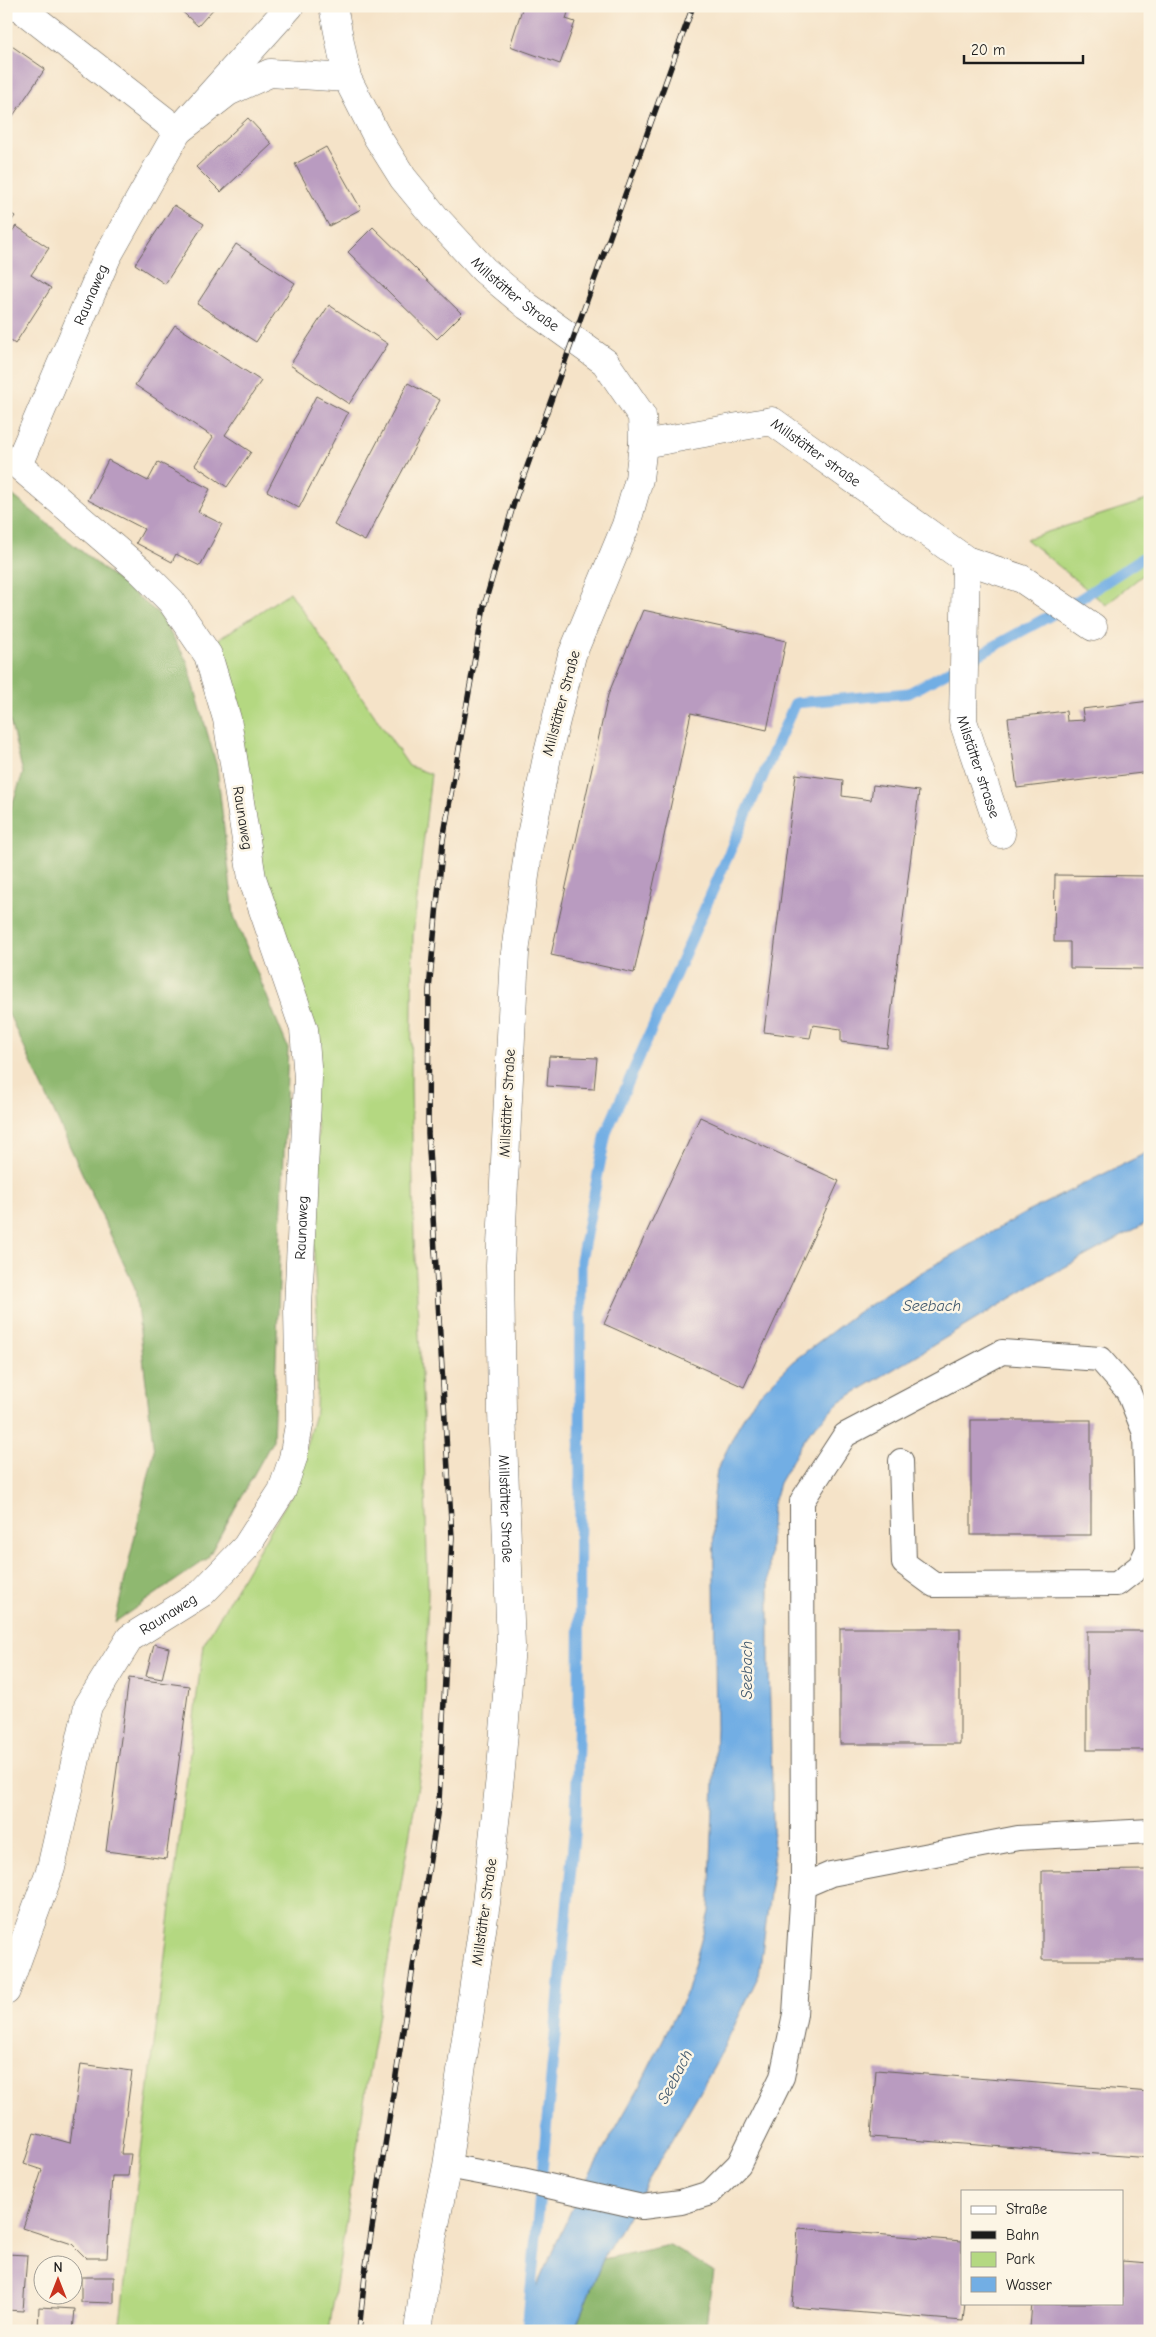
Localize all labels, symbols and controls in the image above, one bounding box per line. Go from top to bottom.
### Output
scale bar [964,32,1082,64]
text: 20 m [971,41,1005,59]
street label: Millstätter Straße [467,253,563,335]
street label: Raunaweg [70,261,112,328]
street label: Millstätter straße [767,414,865,491]
street label: Millstätter Straße [538,648,584,758]
street label: Milstätter strasse [953,713,1004,821]
street label: Raunaweg [229,785,257,851]
street label: Millstätter Straße [495,1048,519,1158]
street label: Raunaweg [291,1195,312,1260]
water label: Seebach [903,1297,961,1315]
street label: Millstätter Straße [495,1454,517,1564]
street label: Raunaweg [136,1589,200,1639]
water label: Seebach [738,1641,756,1699]
street label: Millstätter Straße [468,1857,501,1967]
water label: Seebach [654,2047,696,2107]
legend [961,2190,1124,2304]
text: Straße [1006,2200,1048,2218]
text: Bahn [1006,2226,1039,2244]
text: Park [1006,2250,1035,2268]
north arrow [32,2254,82,2304]
text: N [53,2259,63,2276]
text: Wasser [1006,2276,1052,2294]

